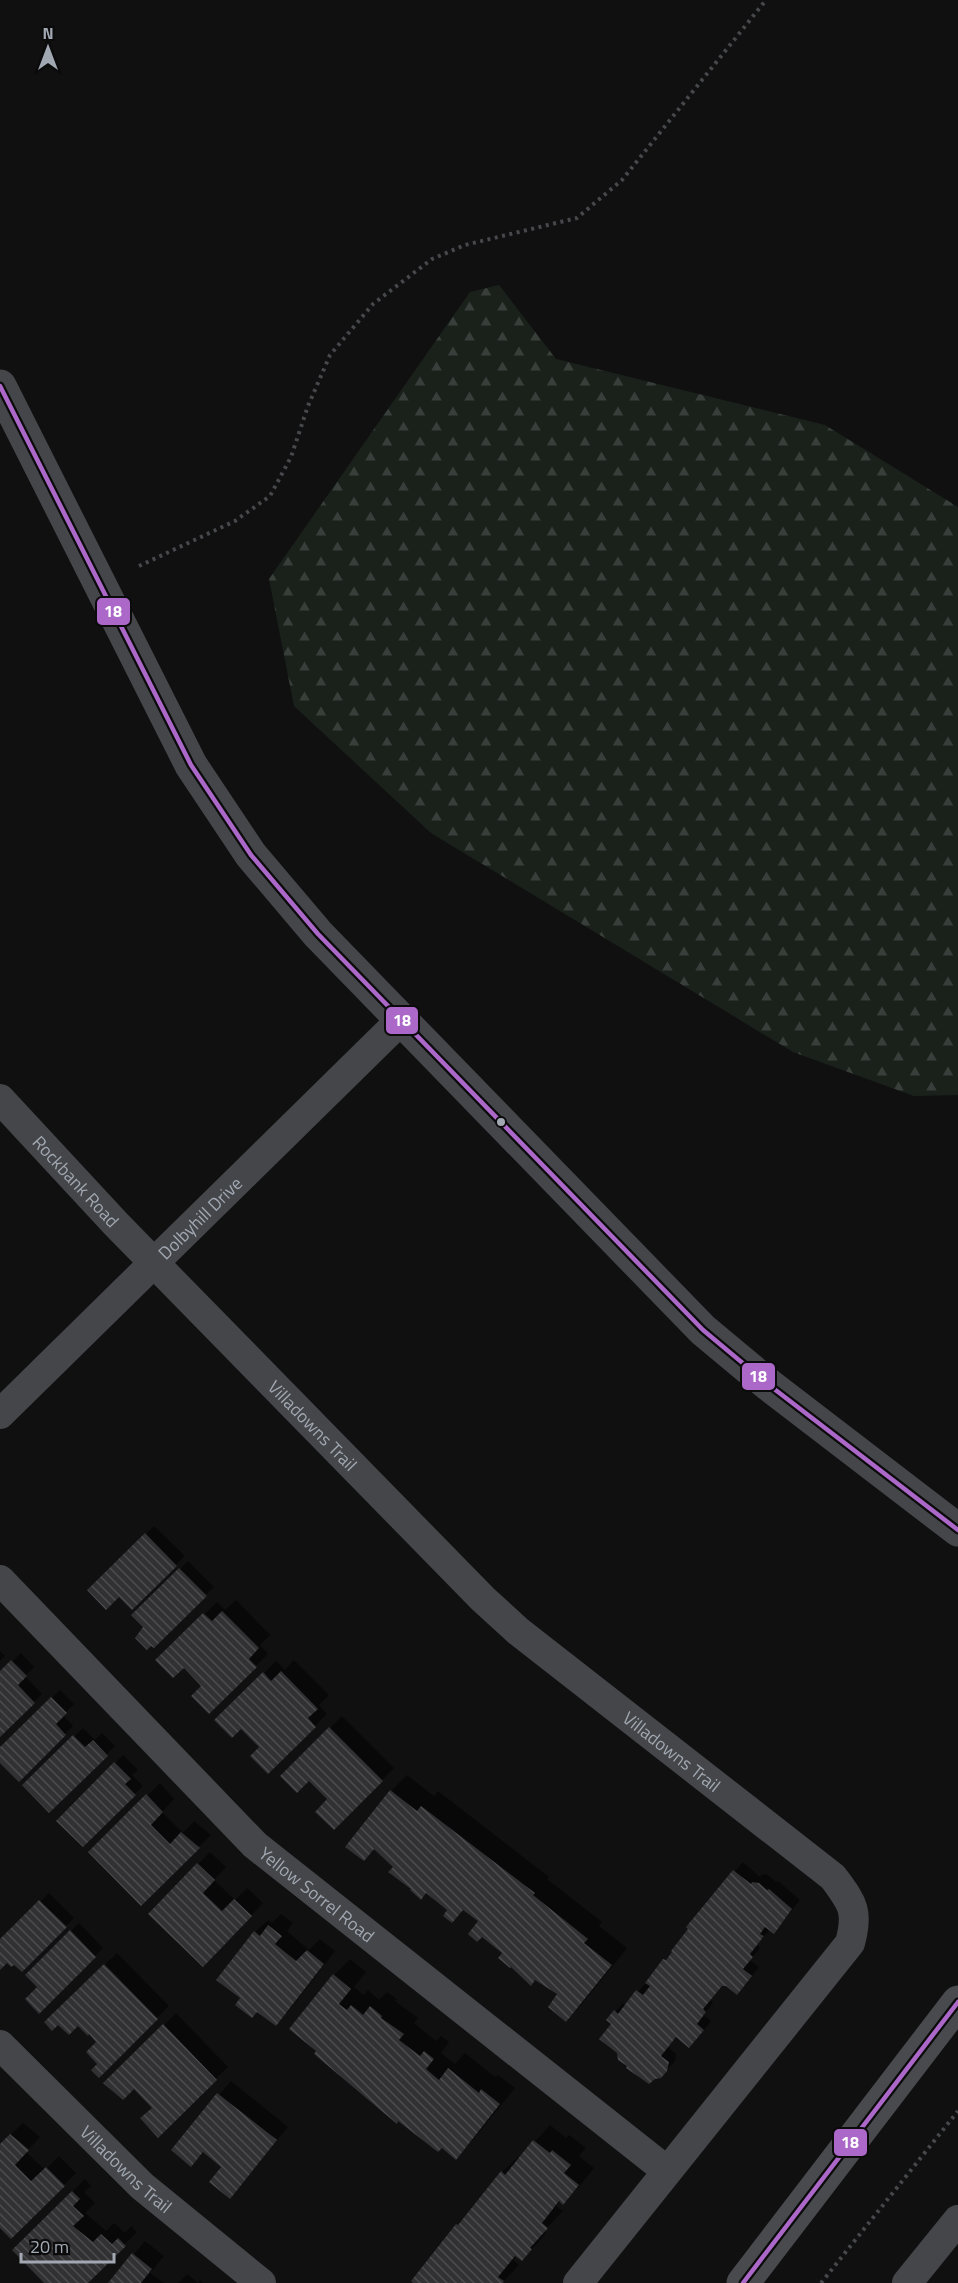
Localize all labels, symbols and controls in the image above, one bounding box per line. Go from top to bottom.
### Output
north arrow [18,18,78,78]
text: N [42,21,54,45]
line badge: 18 [96,597,131,626]
text: 18 [104,599,122,623]
line badge: 18 [385,1006,419,1035]
text: 18 [393,1008,411,1032]
unlabelled marker [495,1116,507,1128]
street label: Rockbank Road [27,1129,126,1233]
street label: Dolbyhill Drive [152,1170,248,1265]
line badge: 18 [741,1362,776,1391]
text: 18 [749,1364,767,1388]
street label: Villadowns Trail [262,1374,364,1477]
street label: Villadowns Trail [617,1704,727,1798]
street label: Yellow Sorrel Road [254,1840,381,1948]
street label: Villadowns Trail [74,2119,178,2219]
line badge: 18 [833,2128,868,2157]
text: 18 [841,2130,859,2154]
scale bar [21,2226,114,2264]
text: 20 m [30,2233,69,2260]

